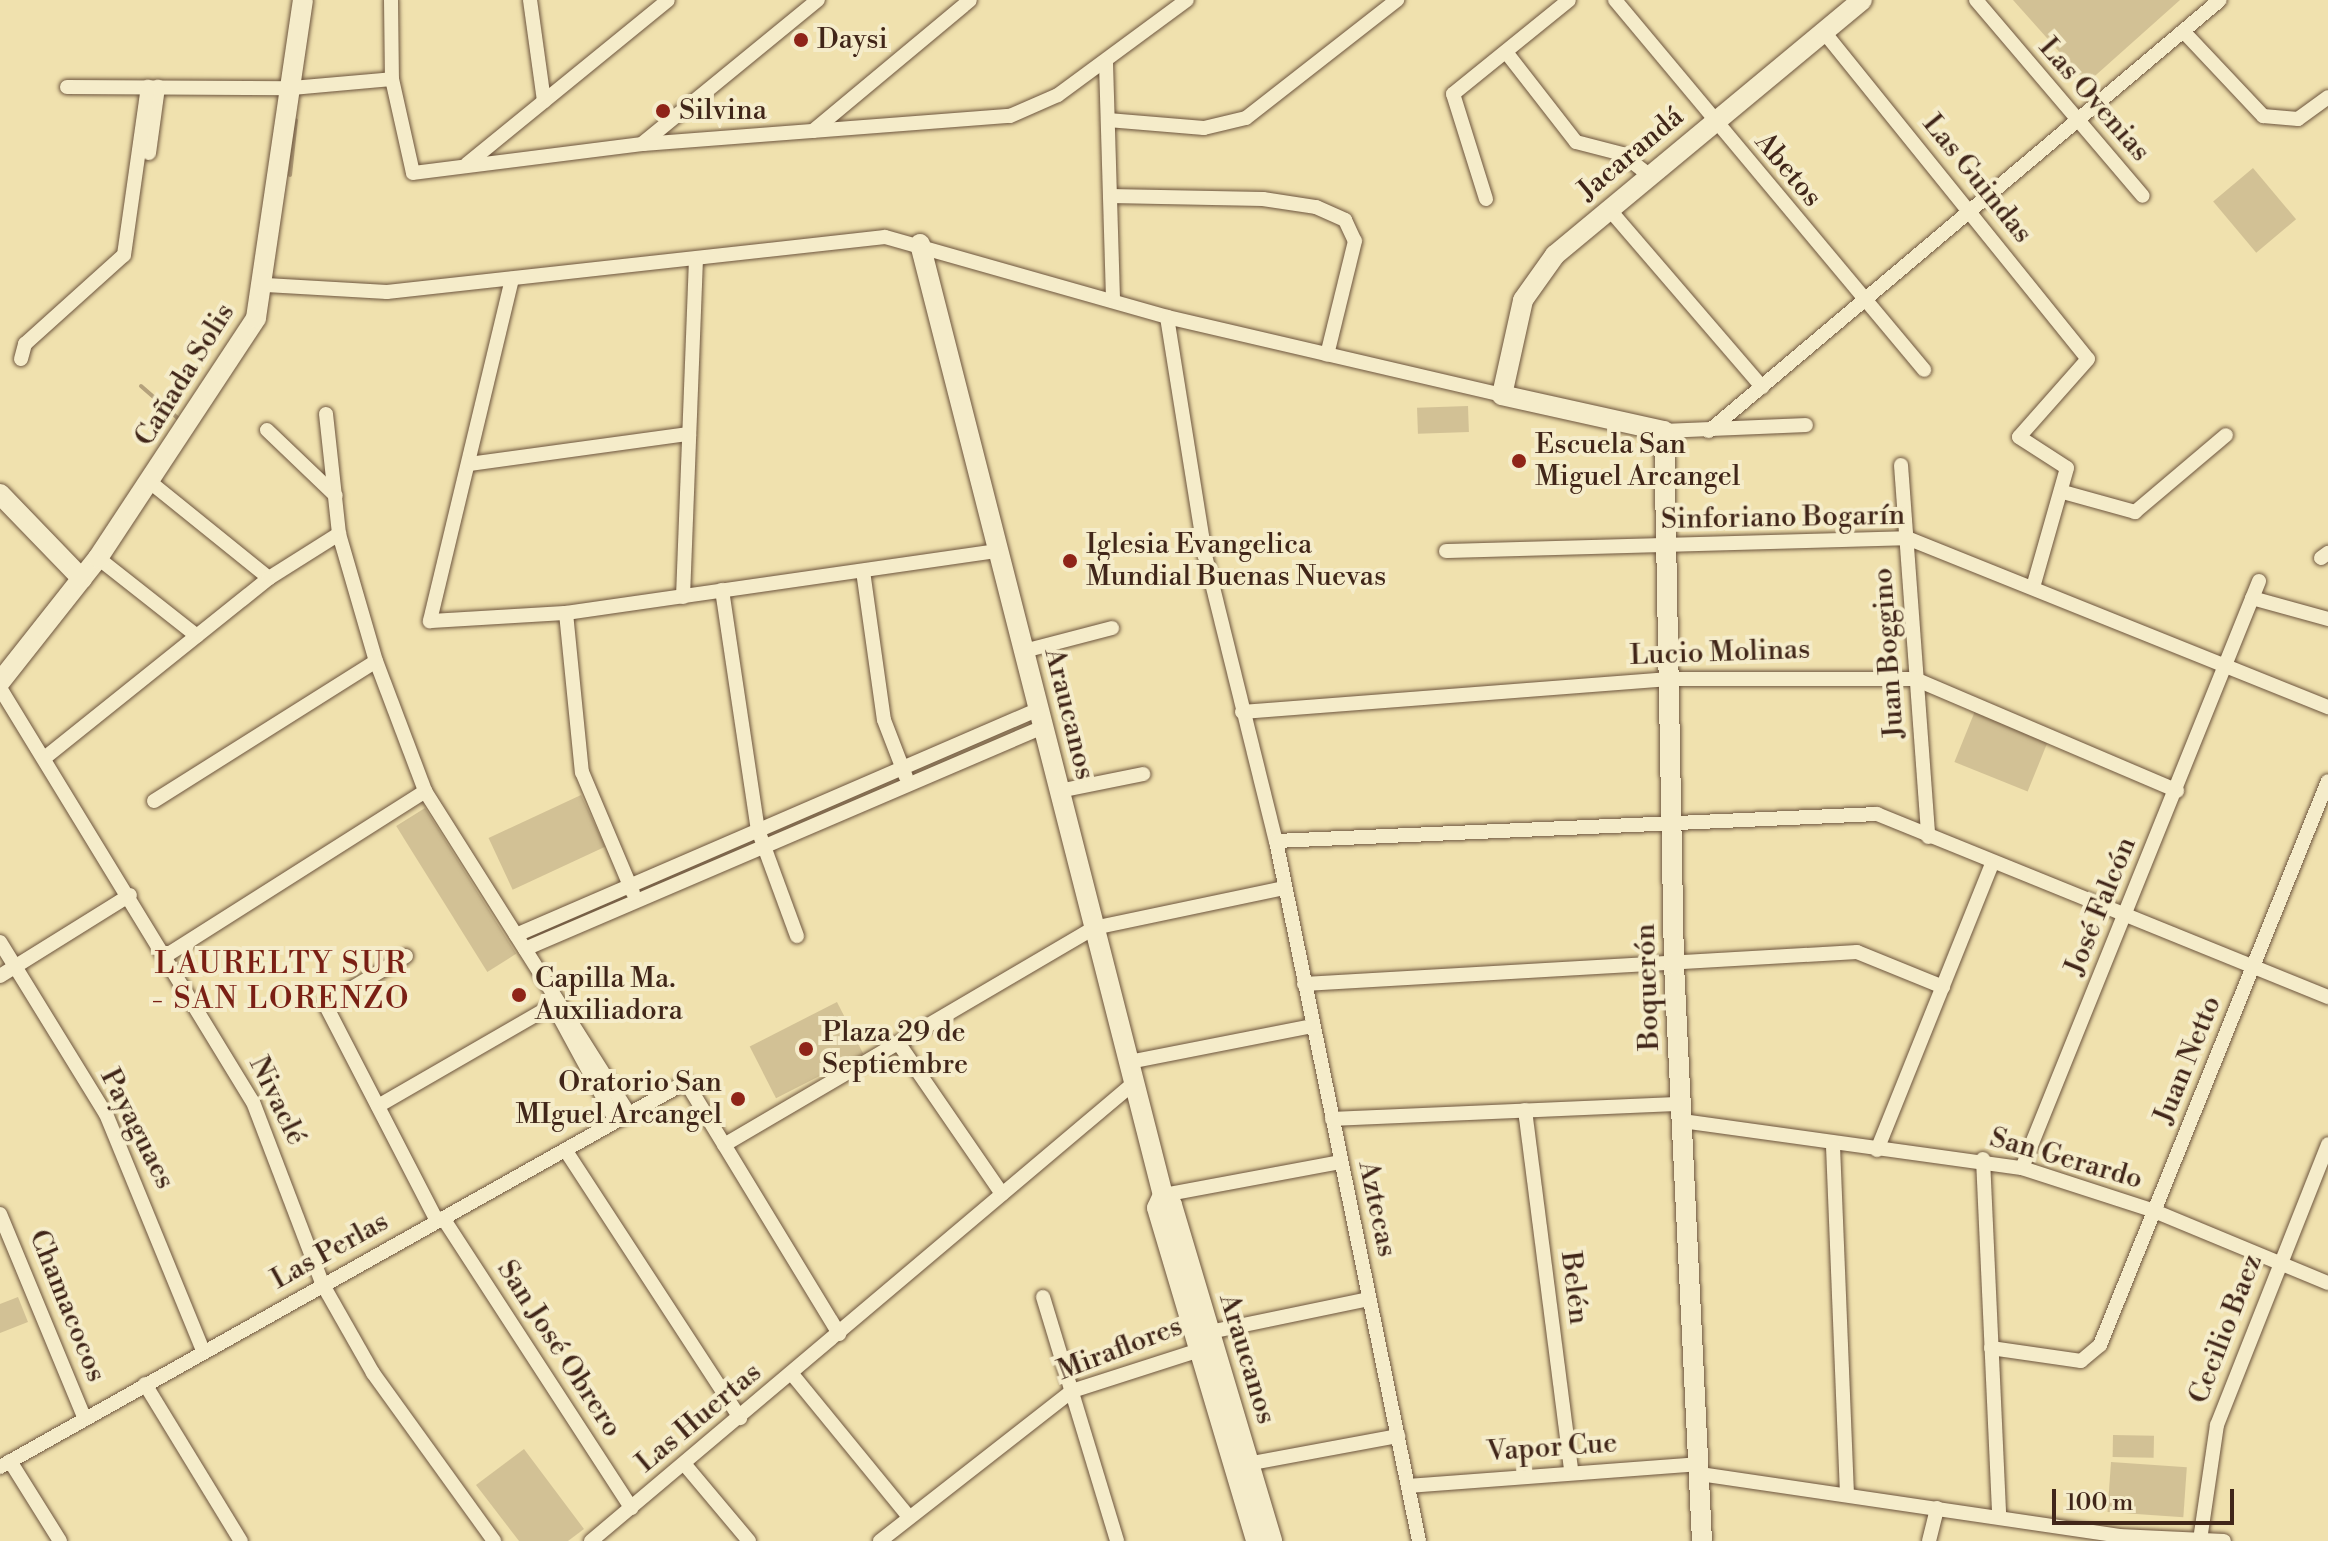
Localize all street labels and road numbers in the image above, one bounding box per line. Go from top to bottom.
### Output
street label: Las Ovenias [2031,31,2157,169]
street label: Jacarandá [1571,100,1691,208]
street label: Las Guindas [1915,108,2039,250]
street label: Abetos [1747,126,1829,214]
street label: Cañada Solis [128,298,242,452]
street label: Sinforiano Bogarín [1661,499,1905,537]
street label: Juan Boggino [1866,567,1912,739]
street label: Lucio Molinas [1629,633,1811,673]
street label: Araucanos [1036,645,1102,783]
street label: José Falcón [2058,832,2144,980]
street label: Boquerón [1629,923,1667,1051]
street label: Juan Netto [2147,991,2229,1129]
street label: Nivaclé [241,1051,313,1151]
street label: Payaguaes [92,1063,182,1195]
street label: San Gerardo [1986,1121,2146,1197]
street label: Aztecas [1350,1158,1404,1260]
street label: Las Perlas [266,1205,394,1297]
street label: Chamacocos [21,1225,113,1387]
street label: Belén [1553,1250,1595,1326]
street label: Cecilio Baez [2182,1250,2270,1408]
street label: San José Obrero [489,1254,629,1444]
street label: Araucanos [1211,1290,1283,1428]
street label: Miraflores [1053,1310,1187,1388]
street label: Las Huertas [630,1356,768,1480]
street label: Vapor Cue [1486,1427,1618,1469]

